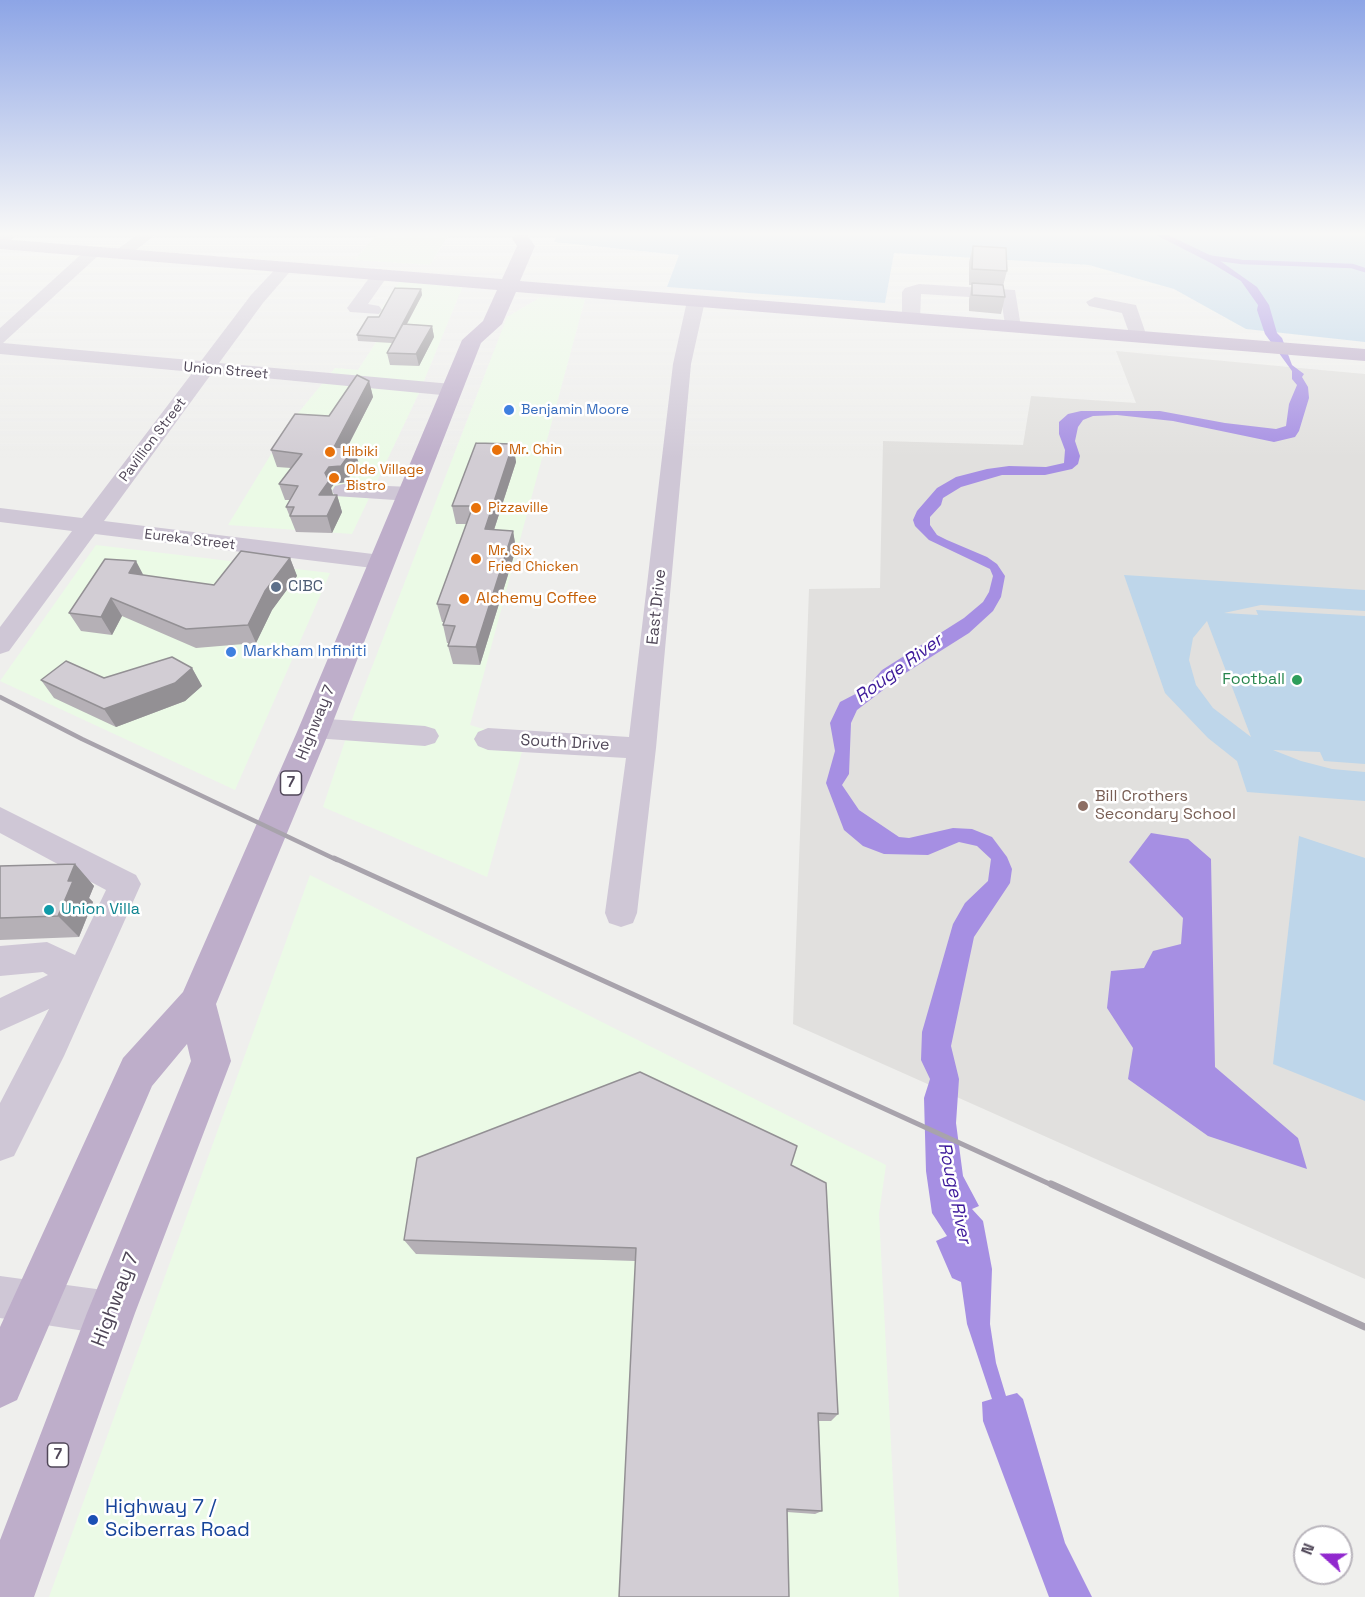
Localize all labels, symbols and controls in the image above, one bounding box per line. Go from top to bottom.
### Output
street label: Union Street [183,359,269,383]
street label: Pavillion Street [116,395,190,485]
place label: Benjamin Moore [521,402,629,418]
marker: Benjamin Moore [502,403,516,417]
place label: Mr. Chin [509,442,562,458]
marker: Mr. Chin [490,443,504,457]
place label: Hibiki [342,444,378,460]
marker: Hibiki [323,445,337,459]
place label: Olde Village Bistro [346,462,424,494]
marker: Olde Village Bistro [327,471,341,485]
place label: Pizzaville [488,500,548,516]
marker: Pizzaville [469,501,483,515]
street label: Eureka Street [144,526,236,554]
place label: Mr. Six Fried Chicken [488,543,579,576]
marker: Mr. Six Fried Chicken [469,552,483,566]
street label: East Drive [643,568,671,646]
place label: CIBC [288,577,323,597]
marker: CIBC [269,580,283,594]
place label: Alchemy Coffee [476,589,597,609]
marker: Alchemy Coffee [457,592,471,606]
water label: Rouge River [851,630,947,708]
place label: Markham Infiniti [243,642,367,662]
marker: Markham Infiniti [224,645,238,659]
place label: Football [1222,670,1285,690]
marker: Football [1290,673,1304,687]
street label: Highway 7 [292,683,340,763]
street label: South Drive [520,731,610,755]
road number: 7 [280,771,302,795]
place label: Bill Crothers Secondary School [1095,787,1236,825]
marker: Bill Crothers Secondary School [1076,799,1090,813]
place label: Union Villa [61,900,140,920]
marker: Union Villa [42,903,56,917]
water label: Rouge River [933,1140,975,1246]
street label: Highway 7 [87,1250,145,1350]
road number: 7 [48,1443,68,1467]
place label: Highway 7 / Sciberras Road [105,1496,250,1543]
marker: Highway 7 / Sciberras Road [86,1513,100,1527]
north arrow [1293,1525,1353,1585]
text: N [1296,1540,1319,1558]

